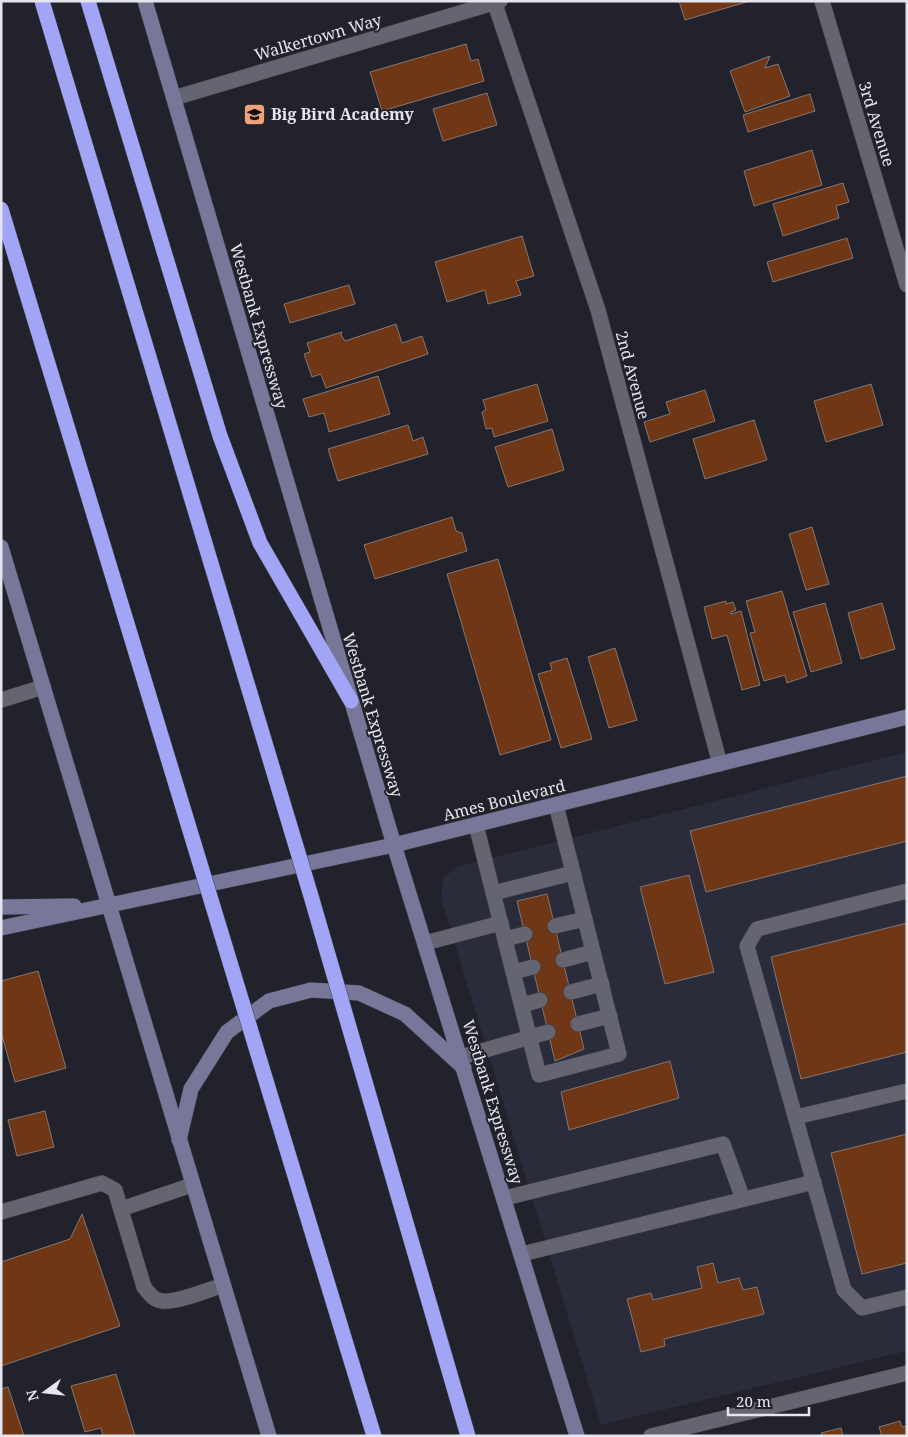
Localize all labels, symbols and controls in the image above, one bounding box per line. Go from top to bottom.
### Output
street label: Walkertown Way [252,8,385,66]
street label: 3rd Avenue [854,79,900,169]
school or university icon: Big Bird Academy [243,102,267,126]
place label: Big Bird Academy [271,103,415,125]
street label: Westbank Expressway [225,241,293,412]
street label: 2nd Avenue [611,328,655,422]
street label: Westbank Expressway [337,630,409,801]
street label: Ames Boulevard [441,774,568,826]
street label: Westbank Expressway [457,1017,529,1188]
north arrow [20,1367,70,1417]
scale bar [728,1384,809,1416]
text: N [21,1388,43,1403]
text: 20 m [736,1391,771,1411]

